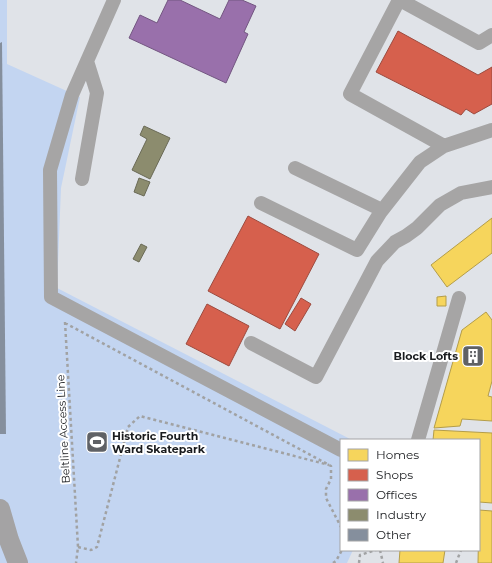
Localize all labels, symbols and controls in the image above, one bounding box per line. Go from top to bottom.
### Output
building icon: Block Lofts [460,343,486,369]
place label: Block Lofts [394,349,458,363]
street label: Beltline Access Line [53,374,73,484]
sports icon: Historic Fourth Ward Skatepark [84,429,110,455]
place label: Historic Fourth Ward Skatepark [112,429,206,456]
legend [340,439,480,551]
text: Homes [376,447,419,462]
text: Shops [376,467,413,482]
text: Offices [376,487,417,502]
text: Industry [376,507,426,522]
text: Other [376,527,411,542]

